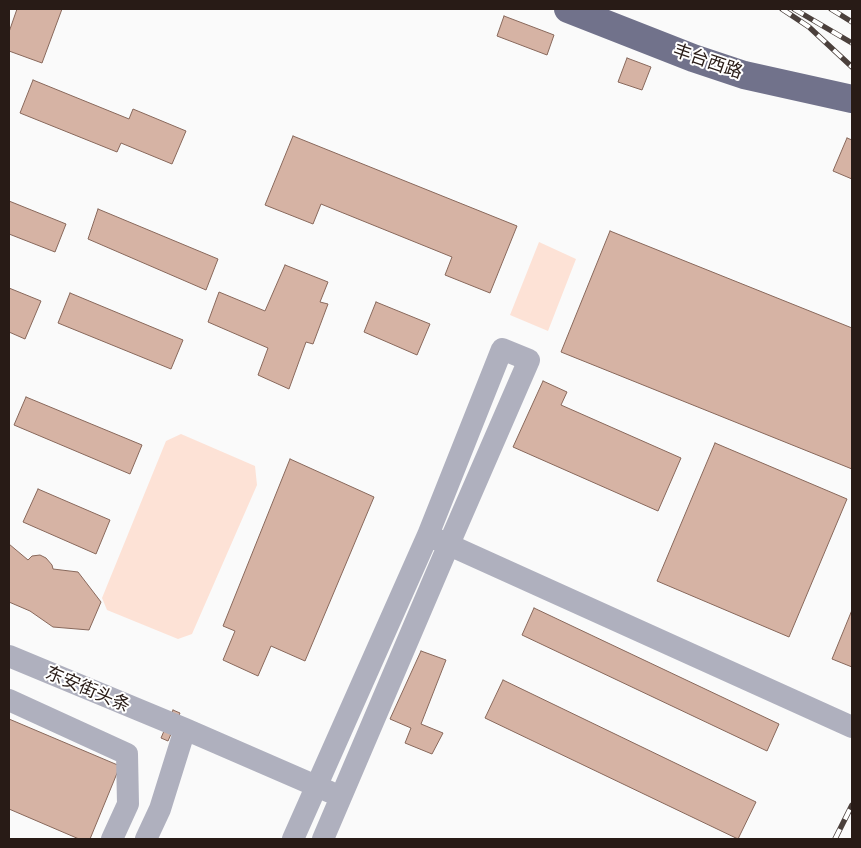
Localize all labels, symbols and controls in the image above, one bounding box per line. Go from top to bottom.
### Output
street label: 丰台西路 [670,39,746,83]
street label: 东安街头条 [42,661,134,717]

